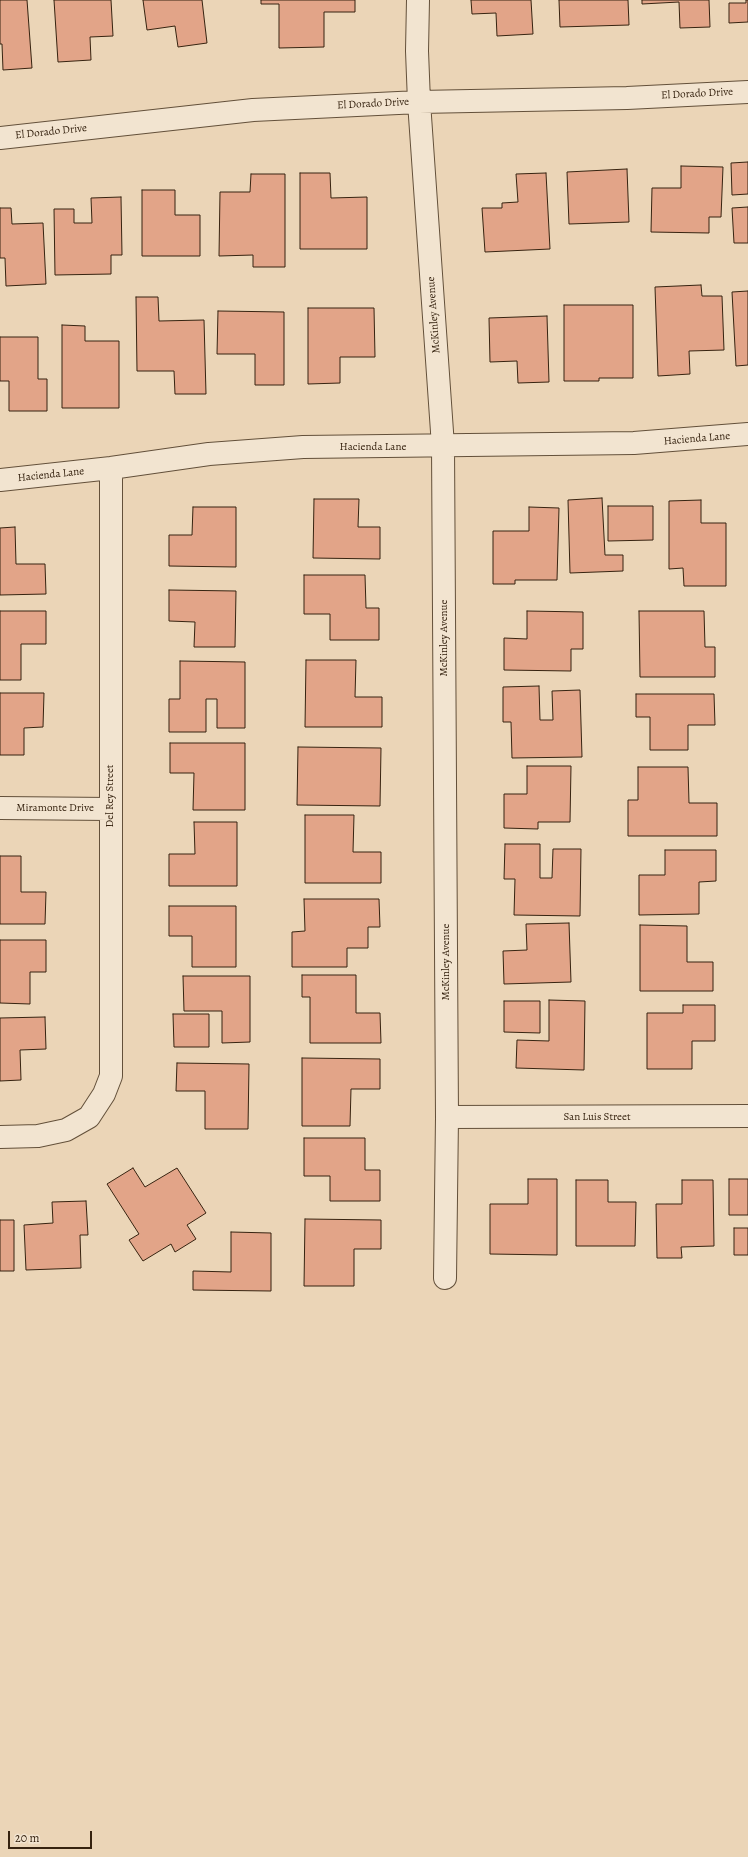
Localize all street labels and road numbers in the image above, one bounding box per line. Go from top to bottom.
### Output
street label: El Dorado Drive [661,86,733,102]
street label: El Dorado Drive [337,96,409,112]
street label: El Dorado Drive [14,122,88,142]
street label: McKinley Avenue [425,276,443,354]
street label: Hacienda Lane [663,430,731,448]
street label: Hacienda Lane [340,440,406,454]
street label: Hacienda Lane [17,465,85,485]
street label: McKinley Avenue [437,600,451,676]
street label: Del Rey Street [103,765,117,827]
street label: Miramonte Drive [16,801,94,815]
street label: McKinley Avenue [439,924,453,1000]
street label: San Luis Street [563,1110,631,1124]

